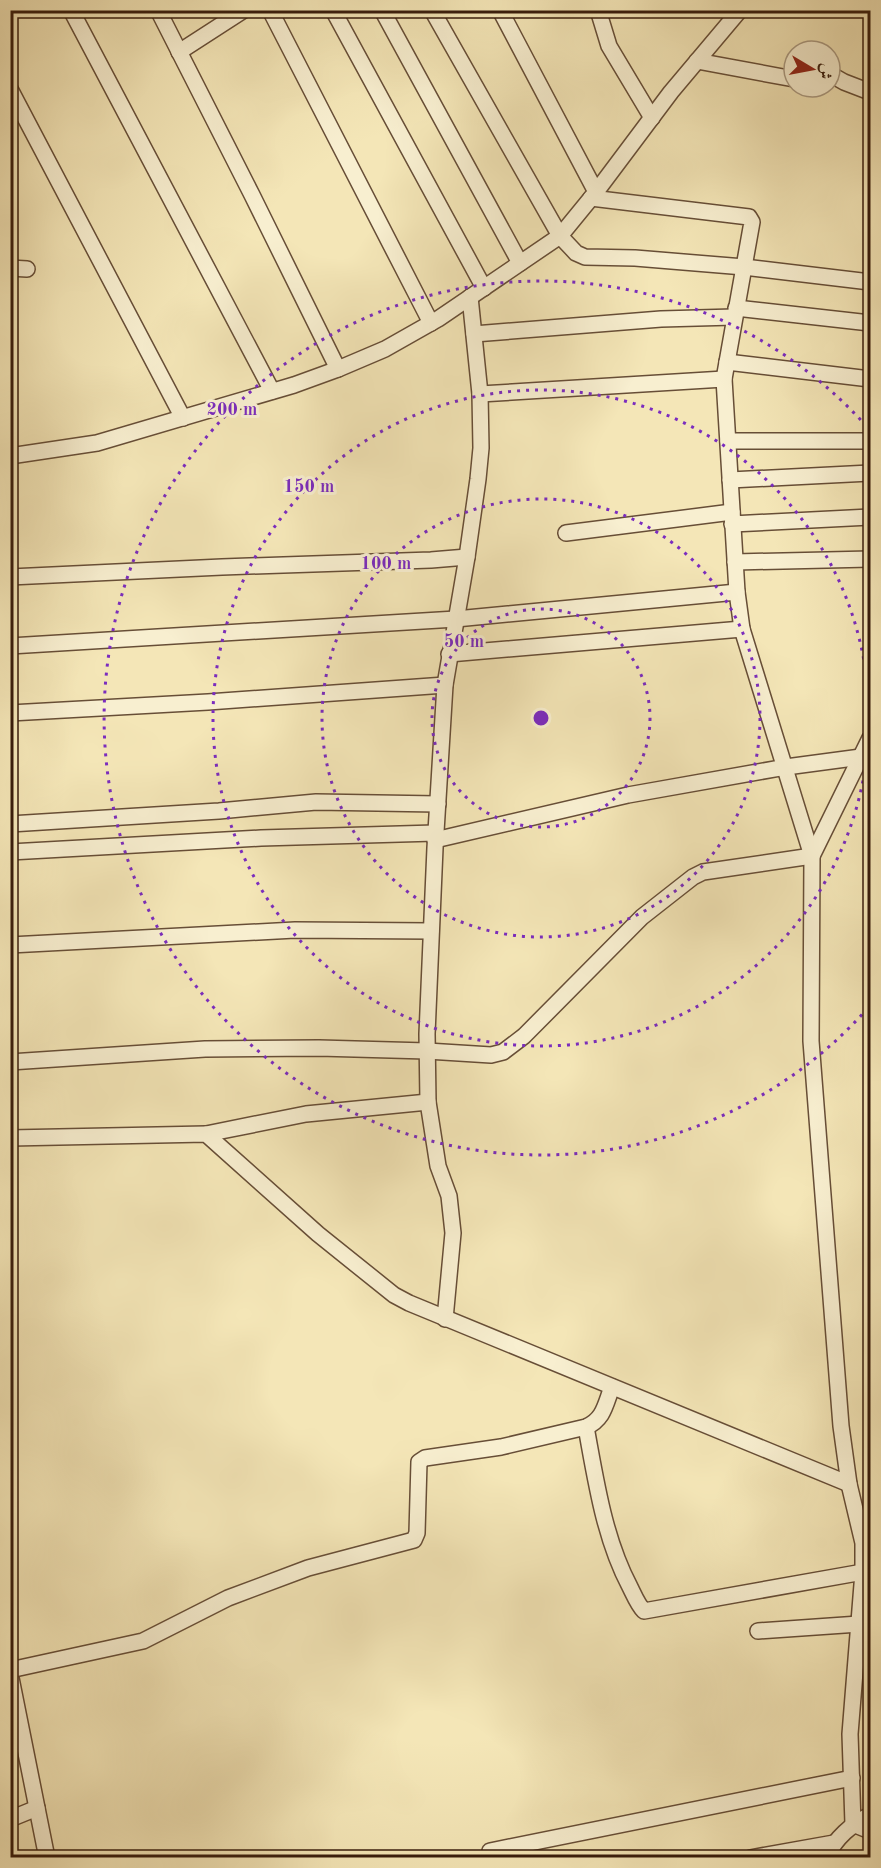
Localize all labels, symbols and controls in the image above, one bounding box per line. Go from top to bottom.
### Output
north arrow [782,39,842,99]
text: ش [816,62,834,80]
text: 200 m [207,401,257,419]
text: 150 m [284,478,334,496]
text: 100 m [361,555,411,573]
text: 50 m [444,633,484,651]
centre of rings [531,708,551,728]

